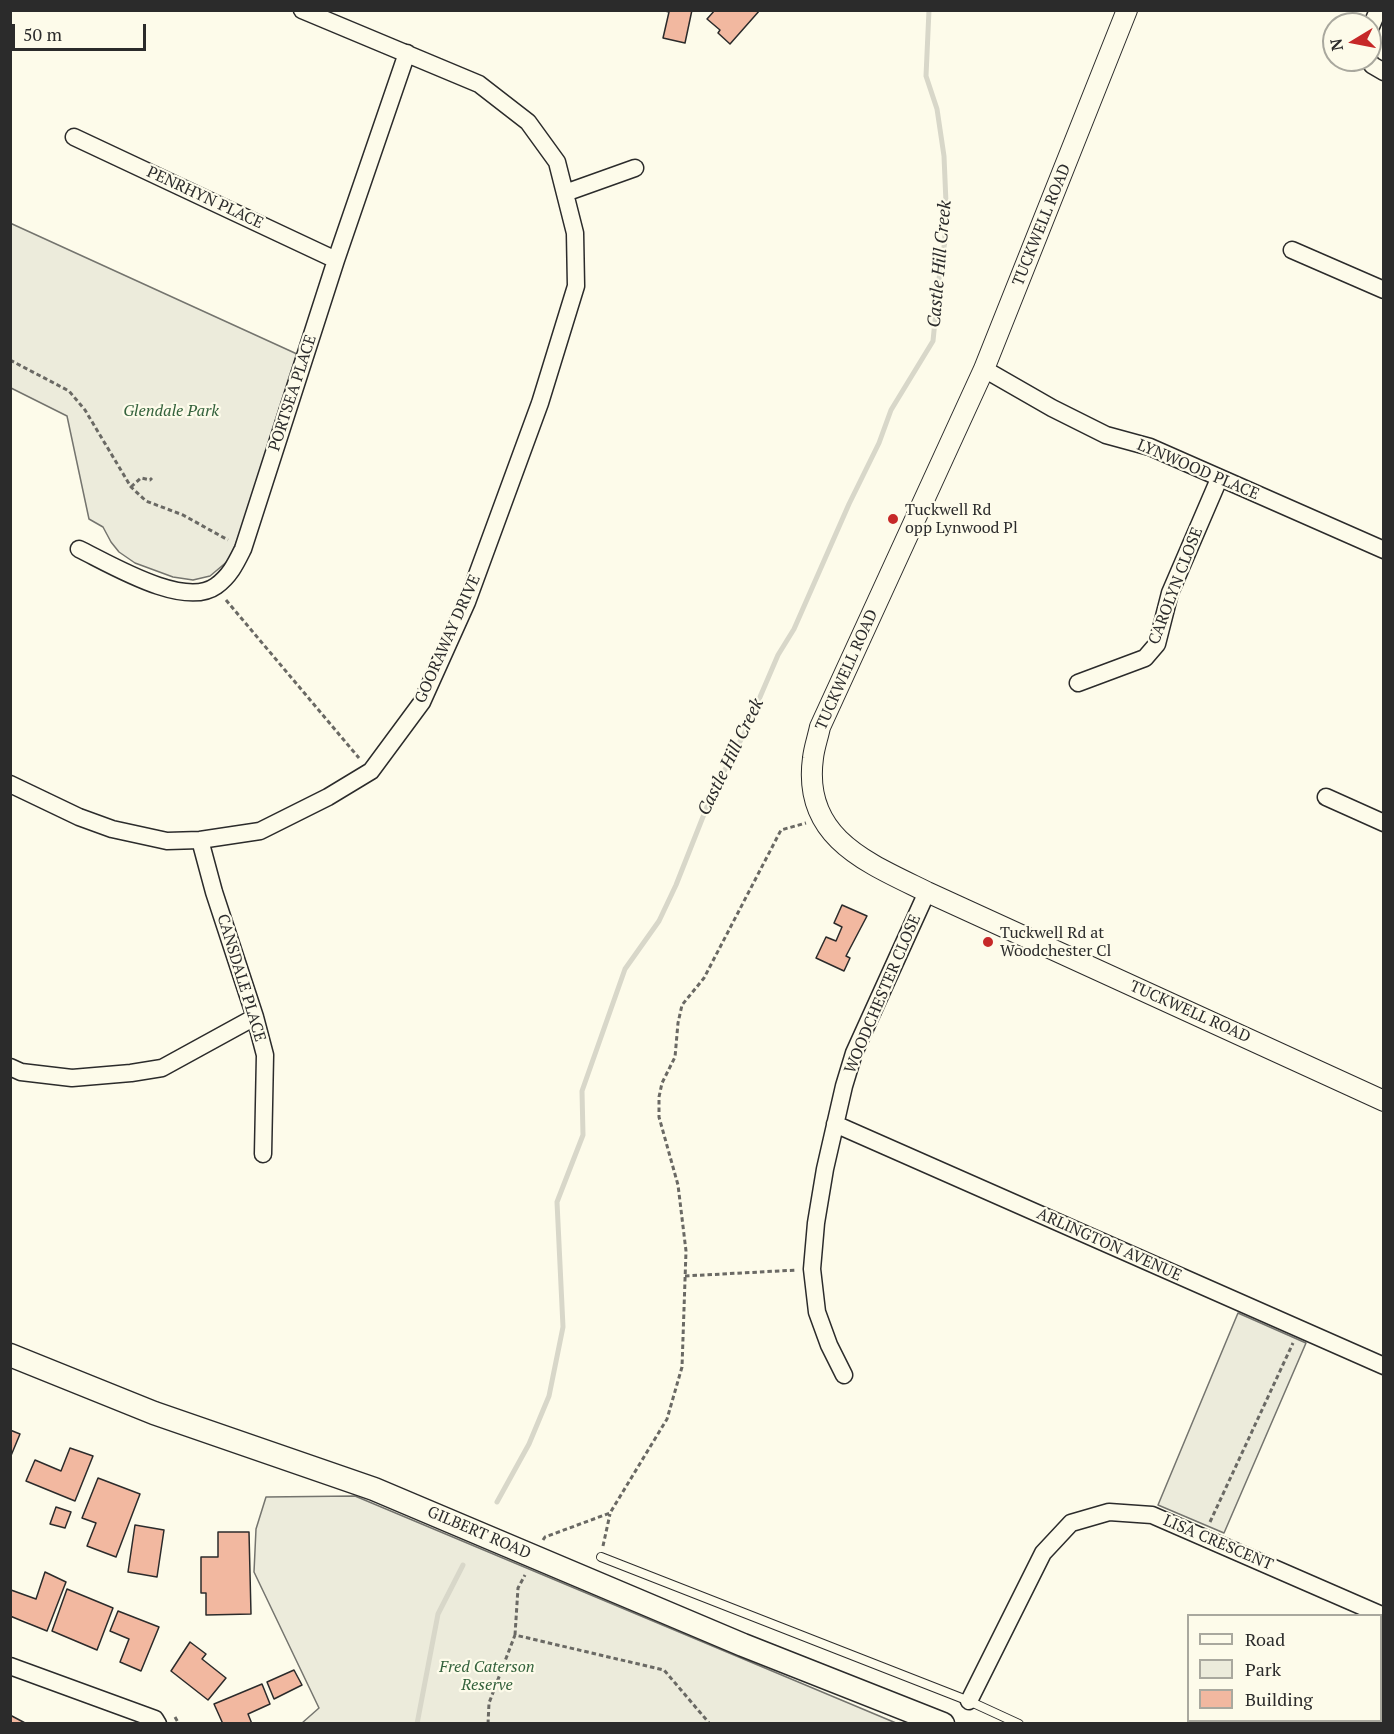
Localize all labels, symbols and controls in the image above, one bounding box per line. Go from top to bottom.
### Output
scale bar [15,12,148,50]
north arrow [1322,12,1382,72]
text: 50 m [23,22,62,46]
text: N [1324,37,1348,53]
street label: TUCKWELL ROAD [1009,161,1075,289]
street label: PENRHYN PLACE [144,163,266,233]
water label: Castle Hill Creek [924,200,956,328]
street label: PORTSEA PLACE [265,332,321,454]
park label: Glendale Park [123,401,219,421]
street label: LYNWOOD PLACE [1134,436,1262,504]
place label: Tuckwell Rd opp Lynwood Pl [905,500,1018,538]
marker: Tuckwell Rd opp Lynwood Pl [886,512,900,526]
street label: CAROLYN CLOSE [1145,525,1207,647]
street label: GOORAWAY DRIVE [411,572,485,706]
street label: TUCKWELL ROAD [812,607,882,733]
water label: Castle Hill Creek [693,695,769,819]
street label: CANSDALE PLACE [212,912,270,1044]
street label: WOODCHESTER CLOSE [841,912,925,1076]
place label: Tuckwell Rd at Woodchester Cl [1000,923,1111,961]
marker: Tuckwell Rd at Woodchester Cl [981,935,995,949]
street label: TUCKWELL ROAD [1127,977,1253,1047]
street label: ARLINGTON AVENUE [1034,1204,1184,1286]
street label: GILBERT ROAD [424,1503,534,1563]
street label: LISA CRESCENT [1160,1511,1276,1575]
legend [1187,1614,1382,1722]
text: Road [1245,1627,1285,1651]
park label: Fred Caterson Reserve [439,1657,535,1695]
text: Park [1245,1657,1281,1681]
text: Building [1245,1687,1313,1711]

